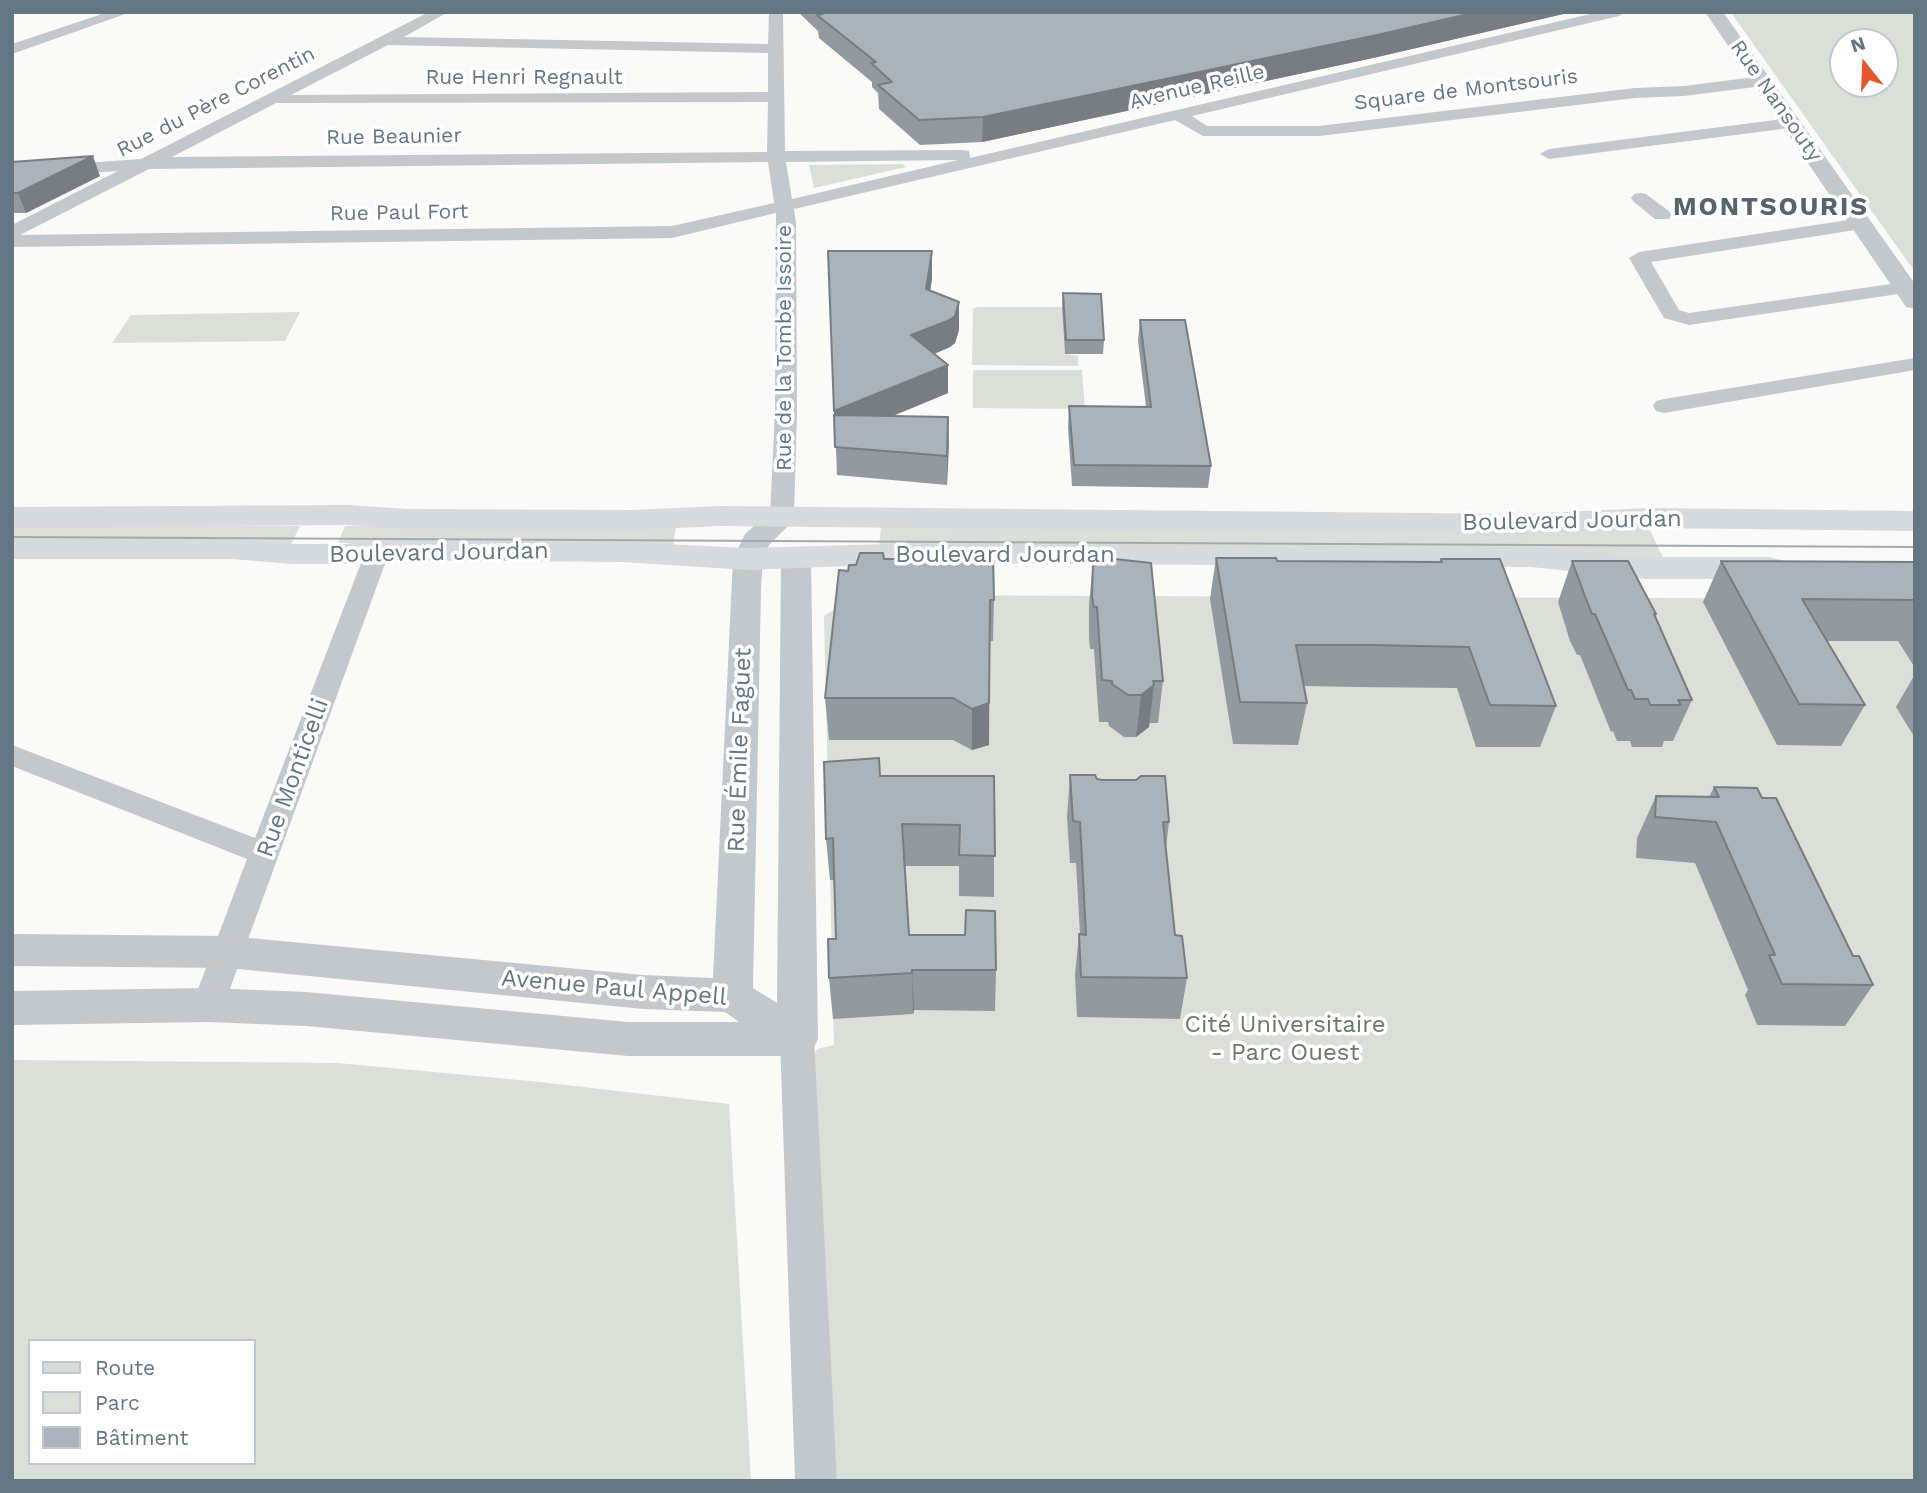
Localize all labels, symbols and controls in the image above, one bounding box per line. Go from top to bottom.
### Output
north arrow [1829,28,1899,98]
text: N [1848,31,1868,58]
street label: Rue Nansouty [1725,35,1827,167]
street label: Rue du Père Corentin [113,41,319,163]
street label: Avenue Reille [1127,59,1267,115]
street label: Square de Montsouris [1353,64,1579,116]
street label: Rue Henri Regnault [425,65,623,91]
street label: Rue Beaunier [326,123,462,151]
district label: MONTSOURIS [1674,191,1868,223]
street label: Rue Paul Fort [330,199,468,227]
street label: Rue de la Tombe Issoire [772,225,798,471]
street label: Boulevard Jourdan [1462,505,1682,537]
street label: Boulevard Jourdan [329,537,549,569]
street label: Boulevard Jourdan [895,541,1115,569]
street label: Rue Émile Faguet [722,647,758,853]
street label: Rue Monticelli [251,695,335,861]
street label: Avenue Paul Appell [500,964,728,1012]
park label: Cité Universitaire - Parc Ouest [1185,1011,1385,1067]
legend [28,1339,256,1465]
text: Route [95,1355,155,1380]
text: Parc [95,1390,140,1415]
text: Bâtiment [95,1425,188,1450]

